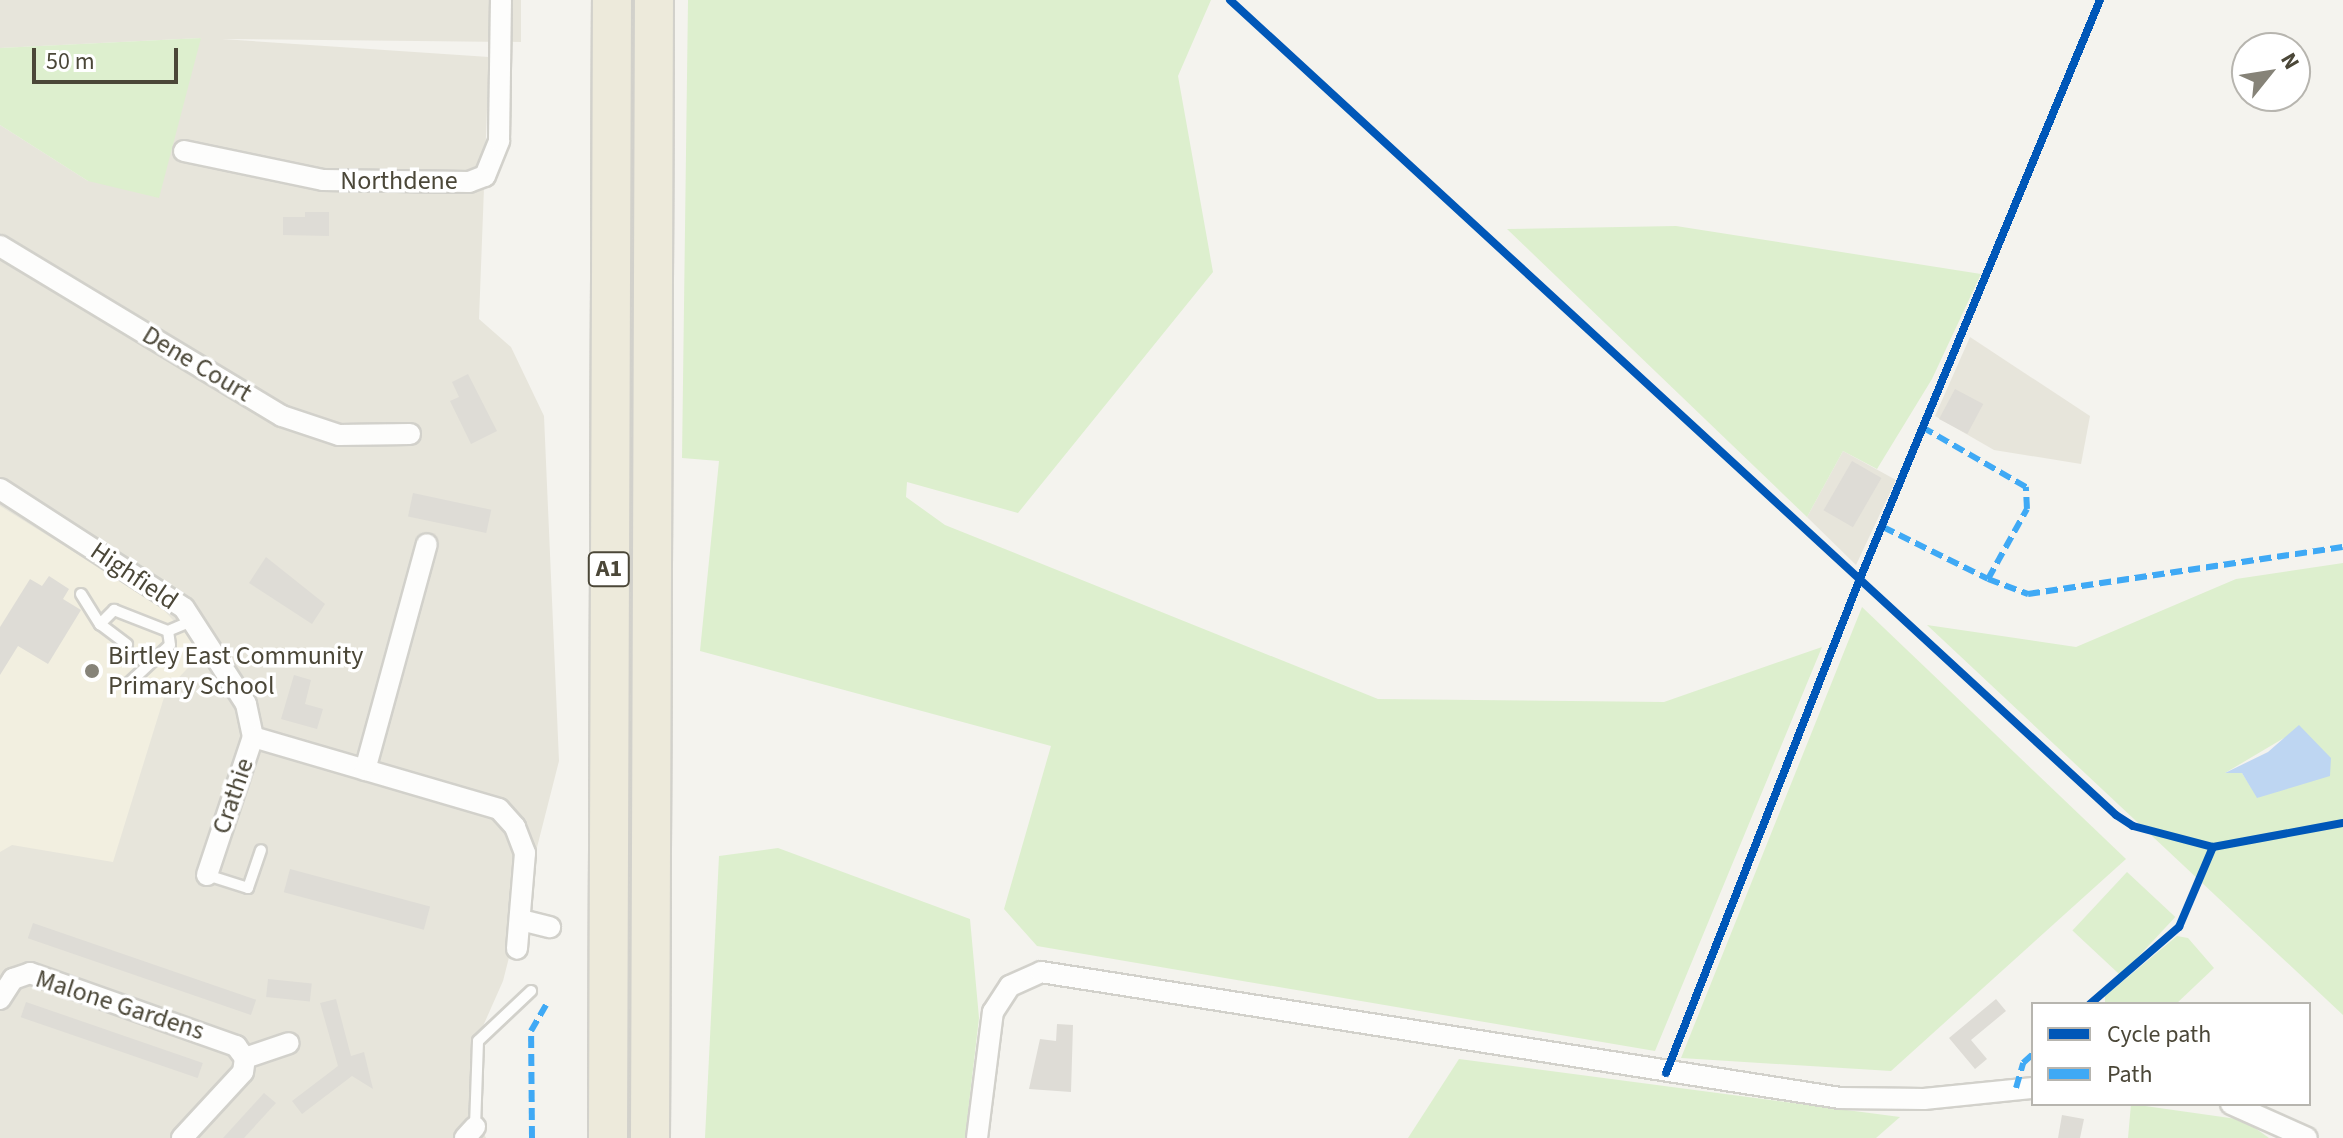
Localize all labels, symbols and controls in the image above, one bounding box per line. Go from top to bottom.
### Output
scale bar [36,32,182,82]
north arrow [2231,32,2311,112]
text: 50 m [46,44,95,79]
text: N [2273,47,2308,75]
street label: Northdene [340,165,458,197]
street label: Dene Court [137,319,257,409]
street label: Highfield [84,536,184,616]
road number: A1 [587,549,631,589]
place label: Birtley East Community Primary School [108,640,363,702]
marker: Birtley East Community Primary School [83,662,101,680]
street label: Crathie [206,754,260,838]
street label: Malone Gardens [32,963,208,1047]
legend [2031,1002,2311,1106]
text: Cycle path [2107,1017,2211,1052]
text: Path [2107,1057,2153,1092]

